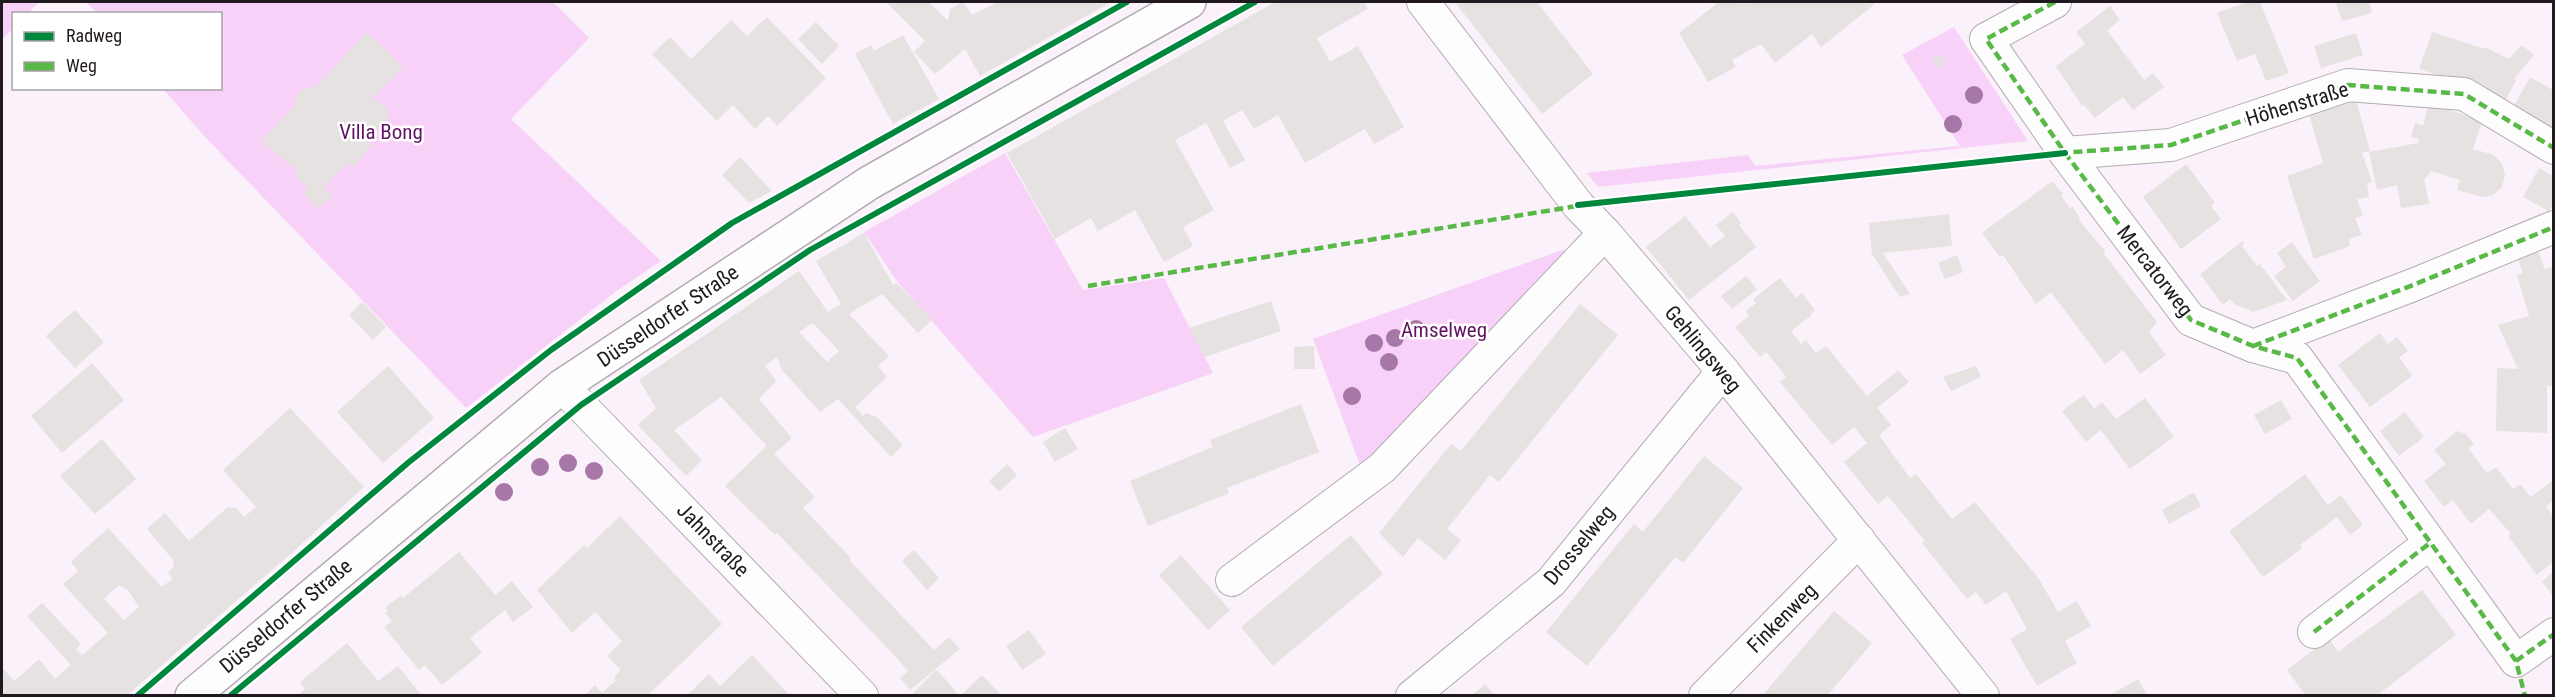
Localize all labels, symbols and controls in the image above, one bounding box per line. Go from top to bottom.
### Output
legend [12,12,222,90]
text: Radweg [66,25,122,46]
text: Weg [66,55,97,76]
street label: Höhenstraße [2243,77,2352,131]
park label: Villa Bong [339,120,423,144]
street label: Mercatorweg [2112,221,2198,321]
street label: Düsseldorfer Straße [593,260,743,372]
street label: Gehlingsweg [1660,301,1746,397]
park label: Amselweg [1401,318,1487,342]
street label: Jahnstraße [672,498,754,582]
street label: Drosselweg [1539,500,1619,590]
street label: Düsseldorfer Straße [215,554,357,678]
street label: Finkenweg [1742,578,1822,658]

